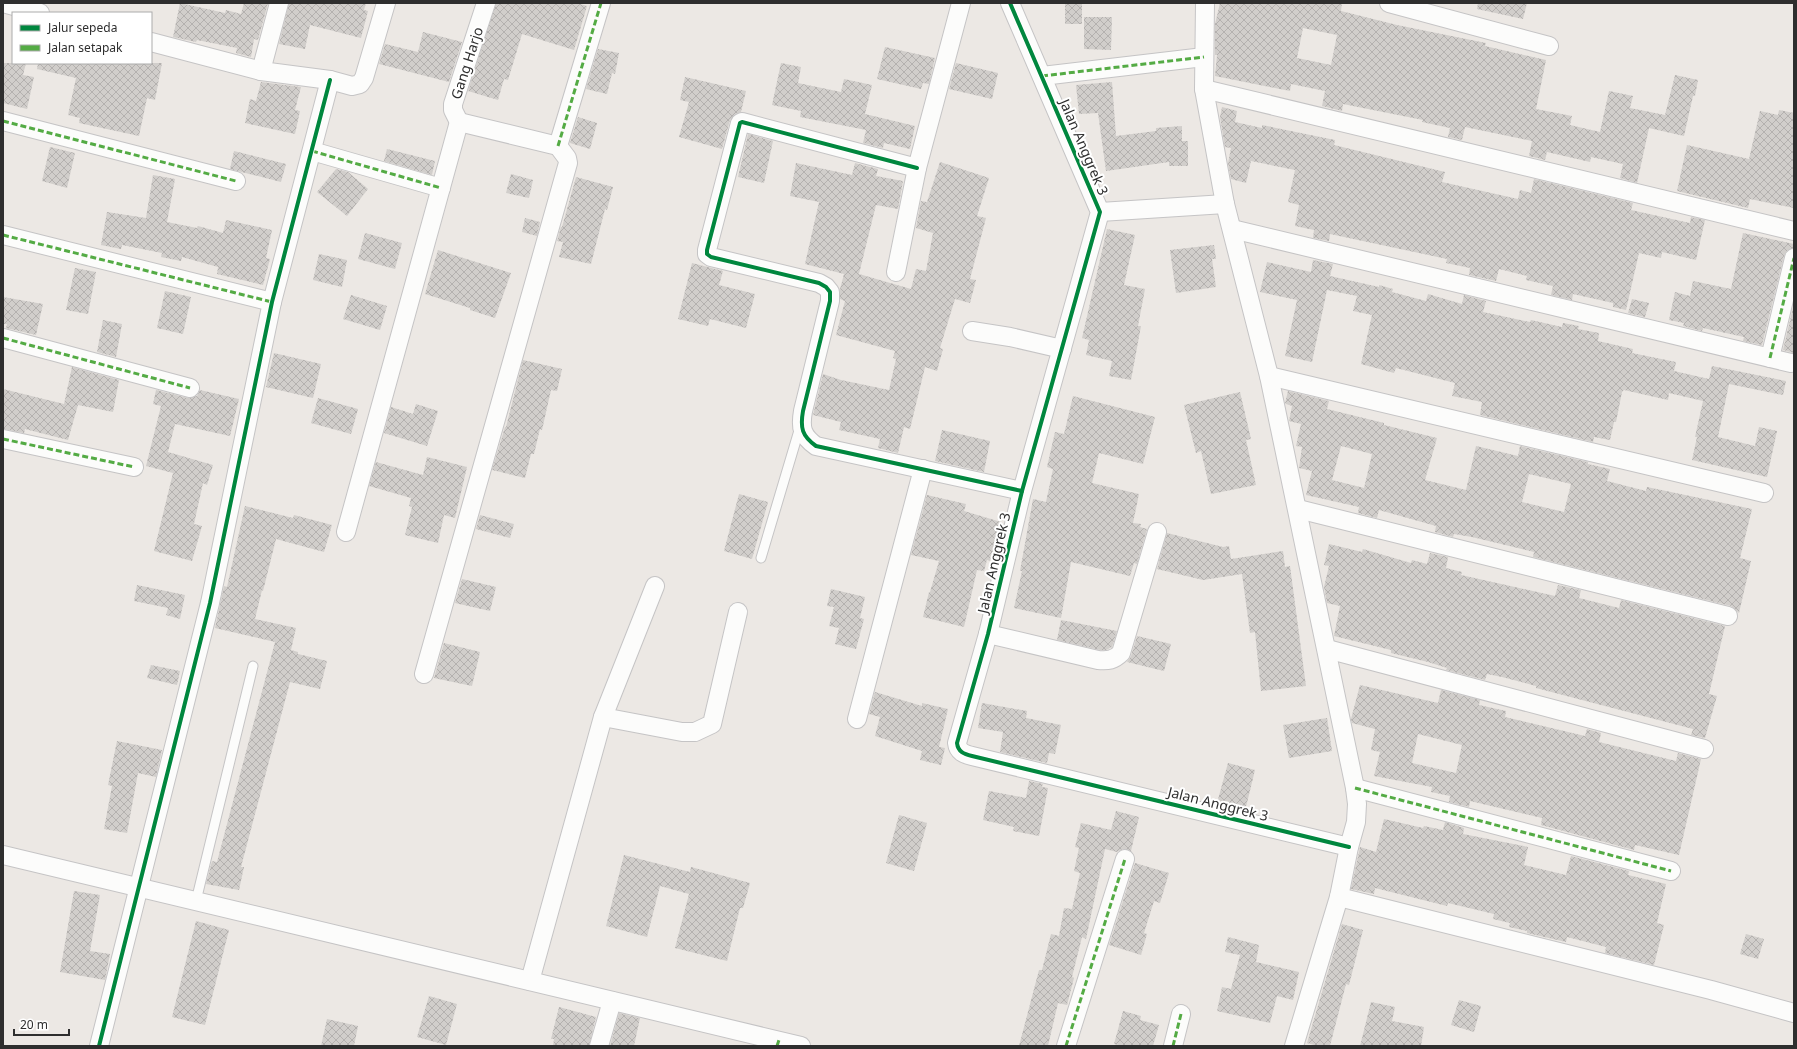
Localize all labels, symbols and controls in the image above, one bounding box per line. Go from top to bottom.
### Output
legend [12,12,152,64]
text: Jalur sepeda [47,19,117,36]
street label: Gang Harjo [446,24,487,101]
text: Jalan setapak [47,39,123,56]
street label: Jalan Anggrek 3 [1055,94,1113,198]
street label: Jalan Anggrek 3 [972,511,1014,617]
street label: Jalan Anggrek 3 [1164,781,1270,825]
scale bar [14,1011,69,1037]
text: 20 m [20,1016,48,1033]

